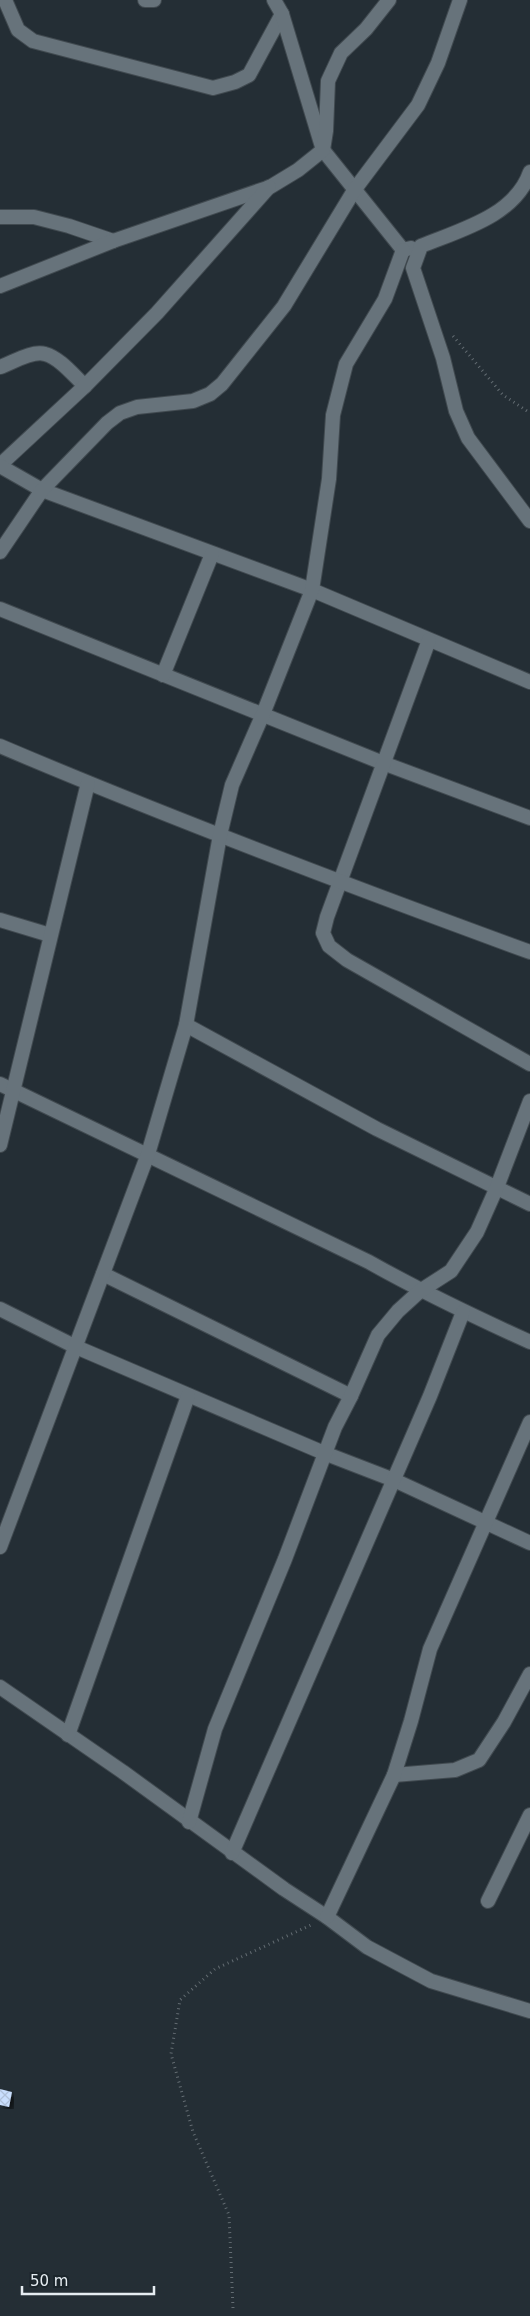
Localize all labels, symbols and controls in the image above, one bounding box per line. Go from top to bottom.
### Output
scale bar [22,2264,155,2296]
text: 50 m [30,2272,68,2290]

